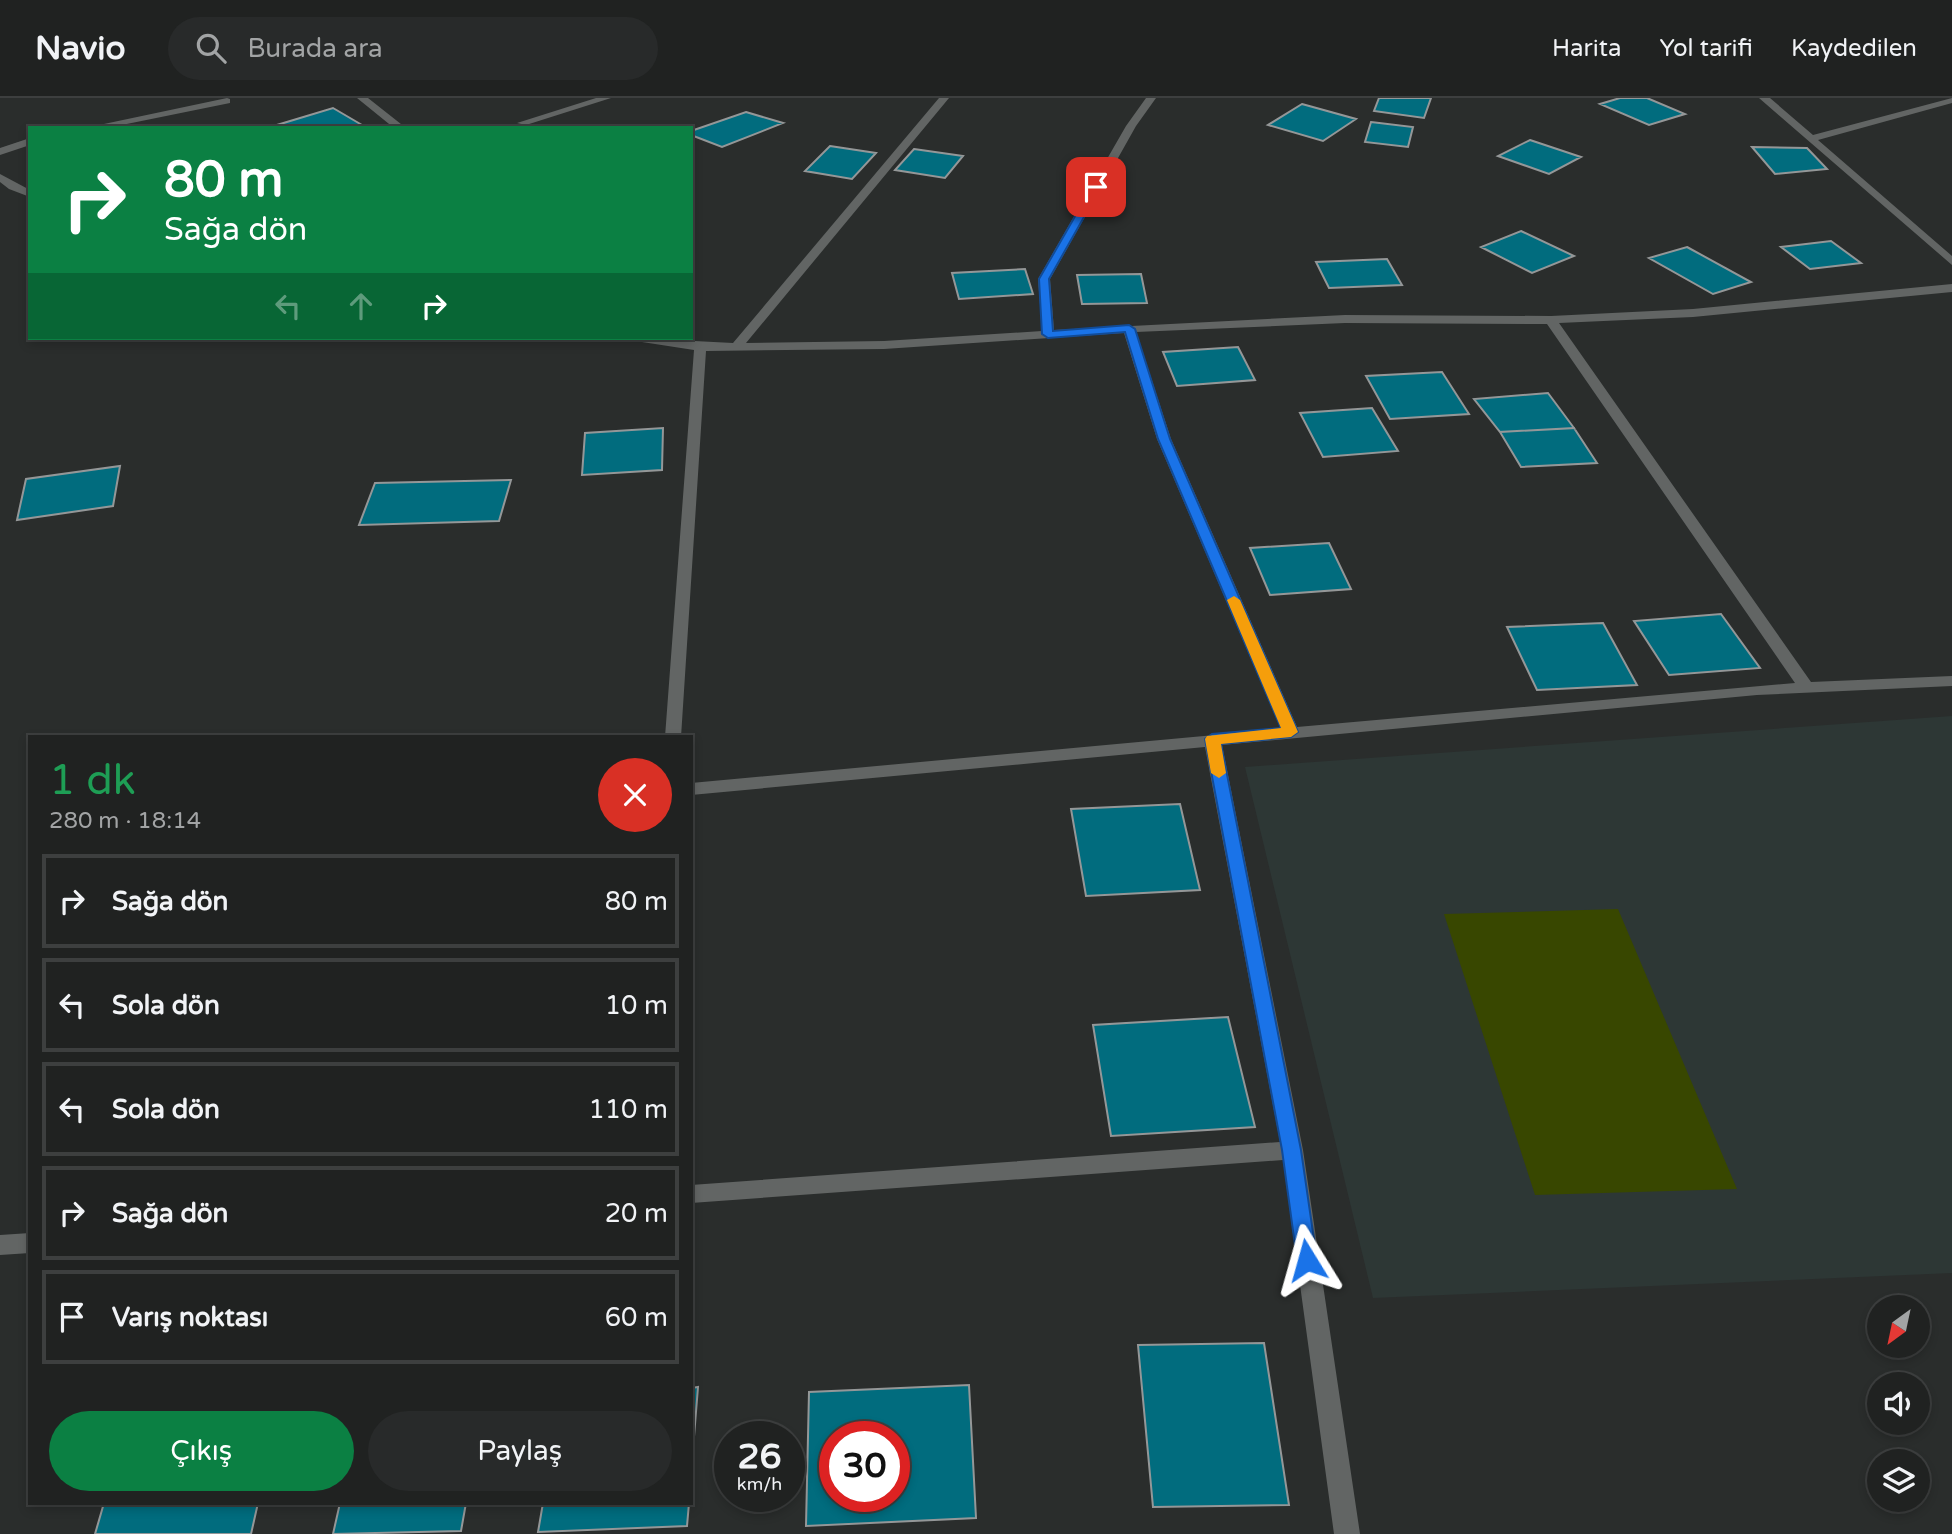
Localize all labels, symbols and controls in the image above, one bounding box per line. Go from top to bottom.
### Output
search box [168,17,658,80]
text: Navio [35,29,126,68]
icon: search [192,29,230,67]
text: Burada ara [248,33,383,64]
text: Harita [1552,34,1621,63]
text: Yol tarifi [1659,34,1753,63]
text: Kaydedilen [1791,34,1917,63]
text: 80 m [164,151,283,210]
icon: right [49,154,140,245]
pin [1066,157,1126,217]
icon: arrive [1077,168,1115,206]
text: Sağa dön [164,211,307,249]
icon: left [269,287,307,325]
icon: ahead [342,287,380,325]
icon: right [415,287,453,325]
text: 1 dk [49,755,136,806]
button: close [598,758,672,832]
text: 280 m · 18:14 [49,807,201,835]
icon: right [53,882,91,920]
text: Sağa dön [112,886,228,917]
text: 80 m [605,886,668,917]
icon: left [53,986,91,1024]
text: Sola dön [112,990,220,1021]
text: 10 m [605,990,668,1021]
icon: left [53,1090,91,1128]
text: Sola dön [112,1094,220,1125]
text: 110 m [588,1094,668,1125]
icon: right [53,1194,91,1232]
text: Sağa dön [112,1198,228,1229]
text: 20 m [605,1198,668,1229]
position arrow [1270,1223,1344,1297]
north arrow [1867,1295,1930,1358]
map controls [1867,1295,1930,1512]
icon: arrive [53,1298,91,1336]
text: Varış noktası [112,1302,268,1333]
text: 60 m [605,1302,668,1333]
button: sound [1867,1372,1930,1435]
button: Çıkış [49,1411,354,1491]
button: Paylaş [368,1411,672,1491]
speed limit sign: 30 [819,1421,910,1512]
text: 26 [738,1436,781,1478]
button: layers [1867,1449,1930,1512]
text: km/h [737,1473,782,1495]

